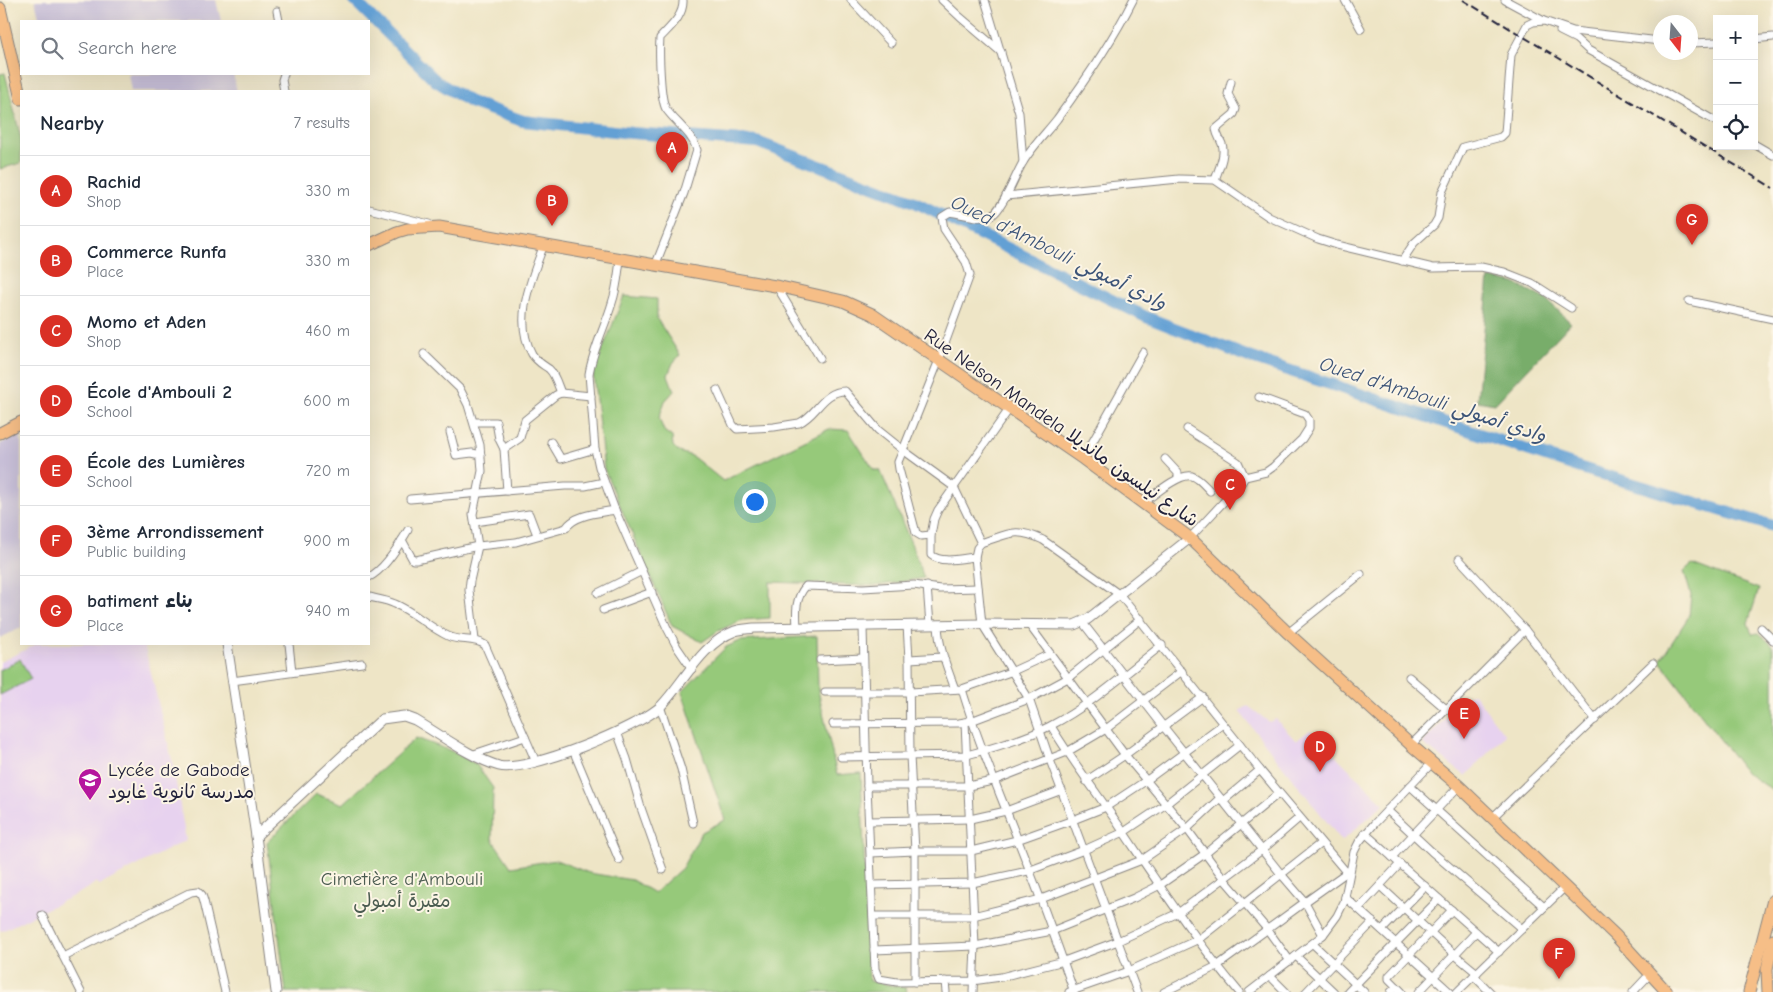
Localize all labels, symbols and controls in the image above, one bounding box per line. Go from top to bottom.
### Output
north arrow [1653,15,1698,60]
map controls [1713,15,1758,150]
button: + [1713,15,1758,60]
search box [20,20,370,75]
icon: search [38,34,66,62]
text: Search here [78,37,177,59]
button: − [1713,60,1758,105]
button: locate [1713,105,1758,150]
text: Nearby [40,111,104,135]
text: 7 results [293,114,350,132]
pin: A [656,132,688,173]
text: Rachid [87,171,141,193]
text: A [52,182,60,200]
text: 330 m [305,182,350,200]
pin: B [536,185,568,226]
water label: Oued d'Ambouli وادي أمبولي [945,190,1171,320]
text: Shop [87,193,121,211]
pin: G [1676,204,1708,245]
text: Commerce Runfa [87,241,227,263]
text: B [51,252,61,270]
text: 330 m [305,252,350,270]
text: Place [87,263,123,281]
text: Momo et Aden [87,311,206,333]
text: C [51,322,61,340]
text: 460 m [305,322,350,340]
street label: Rue Nelson Mandela شارع نيلسون مانديلا [919,324,1203,533]
text: Shop [87,333,121,351]
water label: Oued d'Ambouli وادي أمبولي [1315,352,1550,453]
text: École d'Ambouli 2 [87,381,232,403]
text: D [51,392,61,410]
text: 600 m [303,392,350,410]
text: School [87,403,133,421]
text: École des Lumières [87,451,245,473]
text: E [51,462,61,480]
text: 720 m [306,462,350,480]
pin: C [1214,469,1246,510]
text: School [87,473,133,491]
your location [742,489,768,515]
text: 3ème Arrondissement [87,521,264,543]
text: F [51,532,61,550]
text: 900 m [303,532,350,550]
text: Public building [87,543,186,561]
text: batiment بناء [87,590,193,612]
text: G [50,602,62,620]
text: 940 m [305,602,350,620]
text: Place [87,617,123,635]
pin: E [1448,698,1480,739]
pin: D [1304,731,1336,772]
place label: Lycée de Gabode مدرسة ثانوية غابود [108,759,254,803]
school or university icon: Lycée de Gabode مدرسة ثانوية غابود [77,767,103,801]
park label: Cimetière d'Ambouli مقبرة أمبولي [321,868,483,917]
pin: F [1543,938,1575,979]

